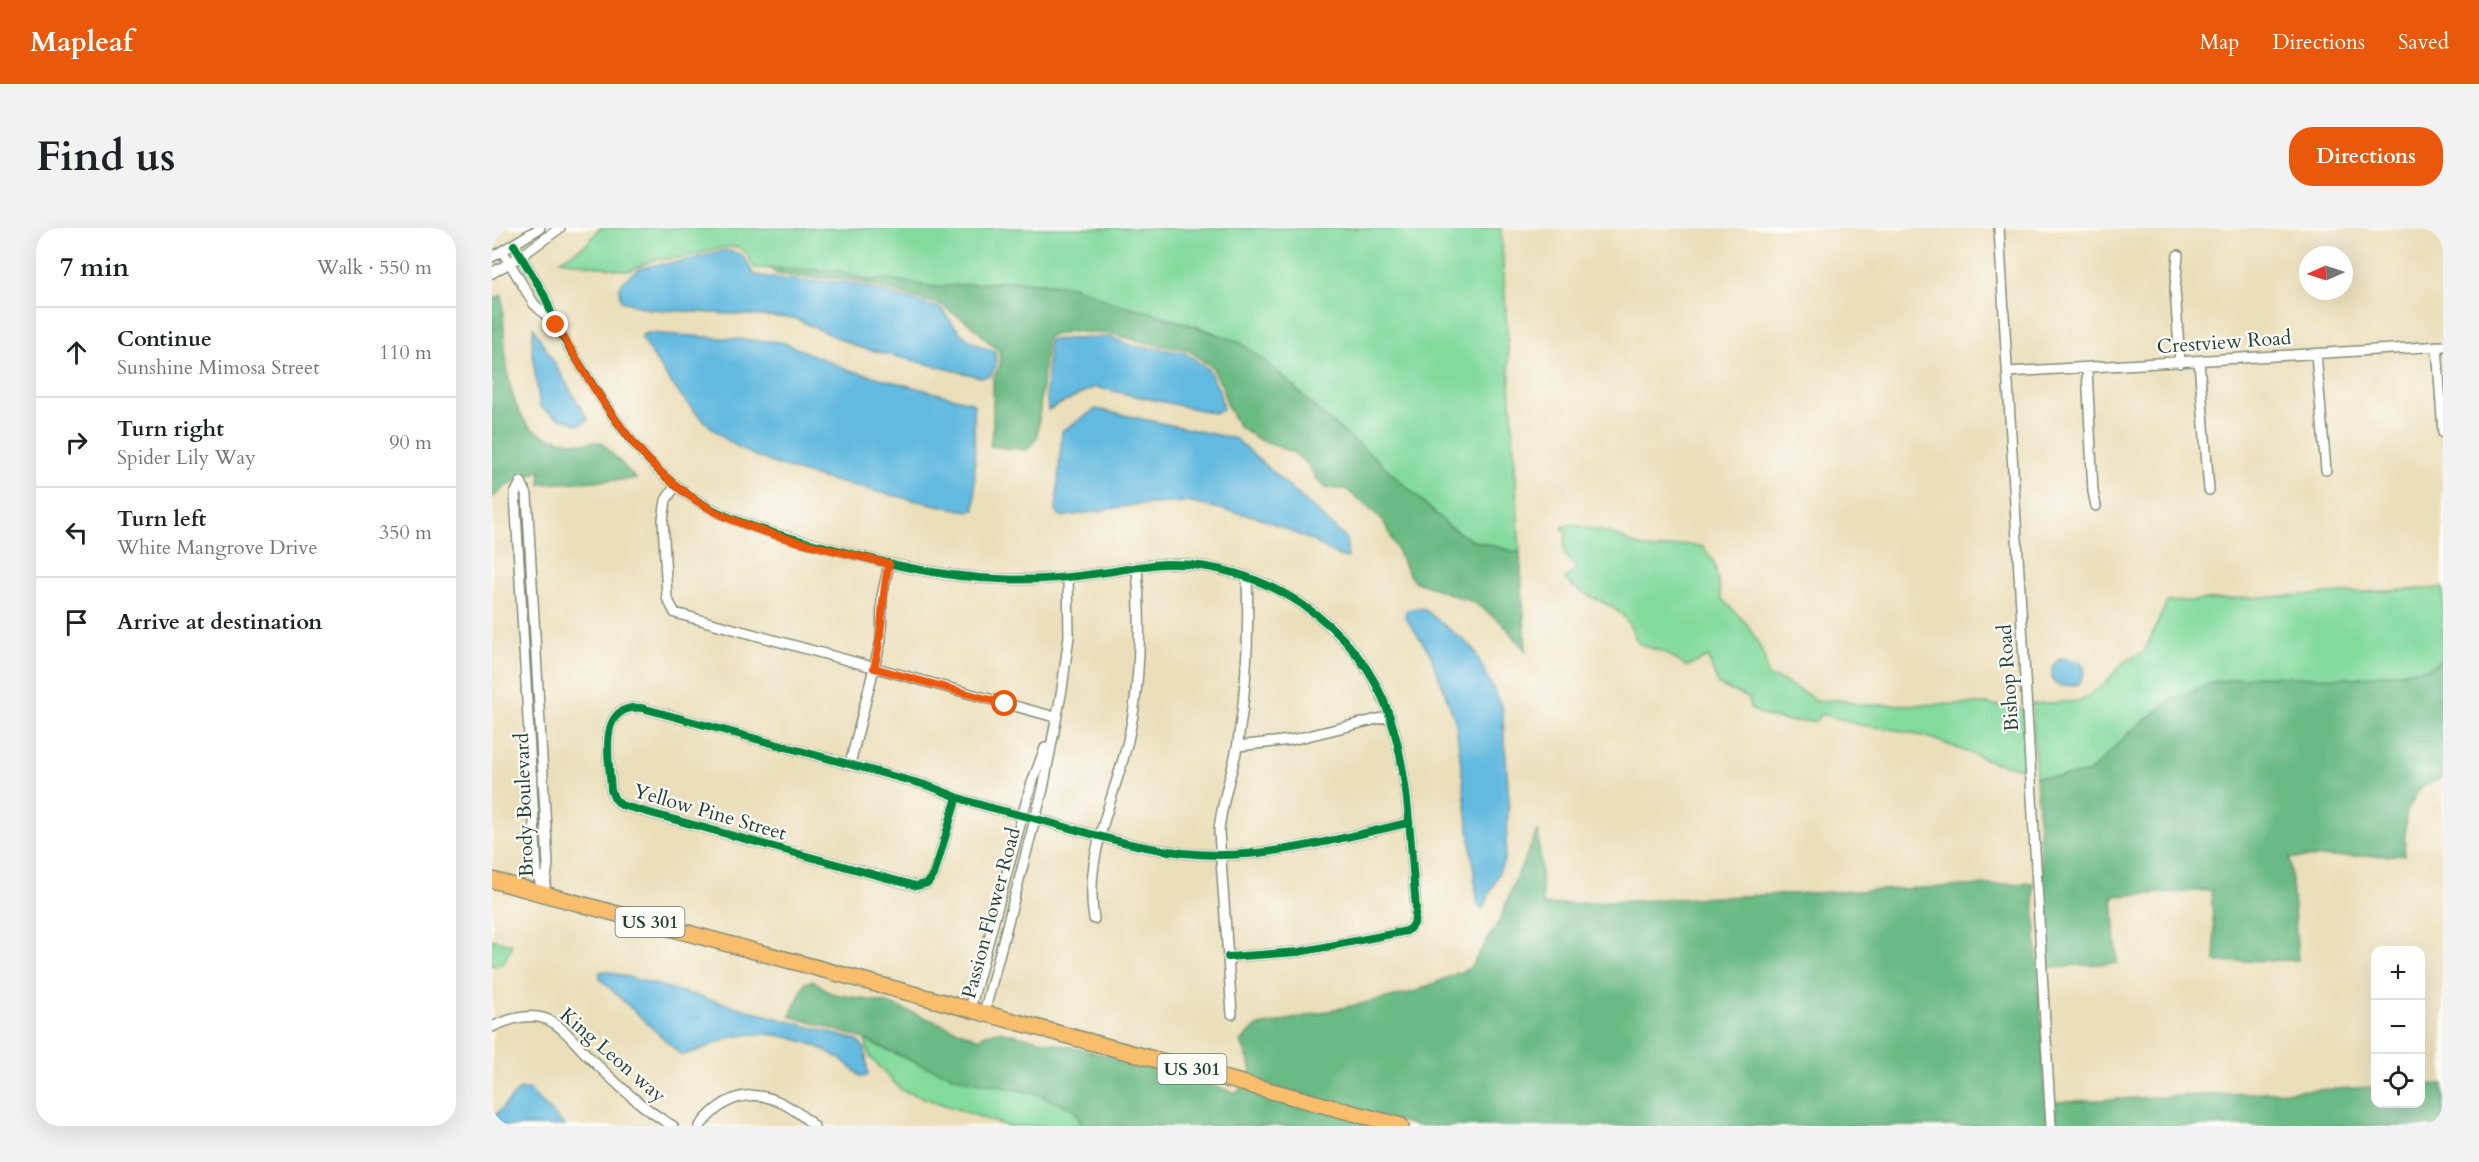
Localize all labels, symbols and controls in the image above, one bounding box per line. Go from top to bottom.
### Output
text: Mapleaf [30,23,133,61]
text: Map [2199,28,2239,57]
text: Directions [2272,28,2365,57]
text: Saved [2398,28,2449,57]
button: Directions [2289,127,2443,186]
text: Find us [36,128,176,185]
north arrow [2299,246,2353,300]
text: 7 min [60,250,129,285]
text: Walk · 550 m [317,254,432,281]
route end [542,311,568,337]
text: Continue [117,324,212,354]
street label: Crestview Road [2156,324,2293,360]
icon: ahead [60,336,93,369]
text: 110 m [379,339,432,366]
text: Sunshine Mimosa Street [117,354,319,381]
text: Turn right [117,414,224,444]
icon: right [60,426,93,459]
text: 90 m [389,429,432,456]
text: Spider Lily Way [117,444,256,471]
text: Turn left [117,504,206,534]
icon: left [60,516,93,549]
text: 350 m [379,519,432,546]
text: White Mangrove Drive [117,534,318,561]
icon: arrive [60,606,93,639]
text: Arrive at destination [117,607,322,637]
street label: Bishop Road [1991,623,2025,733]
route start [991,690,1017,716]
street label: Brody Boulevard [508,732,540,878]
street label: Yellow Pine Street [630,777,790,847]
street label: Passion Flower Road [955,824,1027,1002]
road number: US 301 [616,907,684,937]
map controls [2371,946,2425,1108]
button: + [2371,946,2425,1000]
button: − [2371,1000,2425,1054]
street label: King Leon way [554,1001,672,1109]
road number: US 301 [1158,1054,1226,1084]
button: locate [2371,1054,2425,1108]

